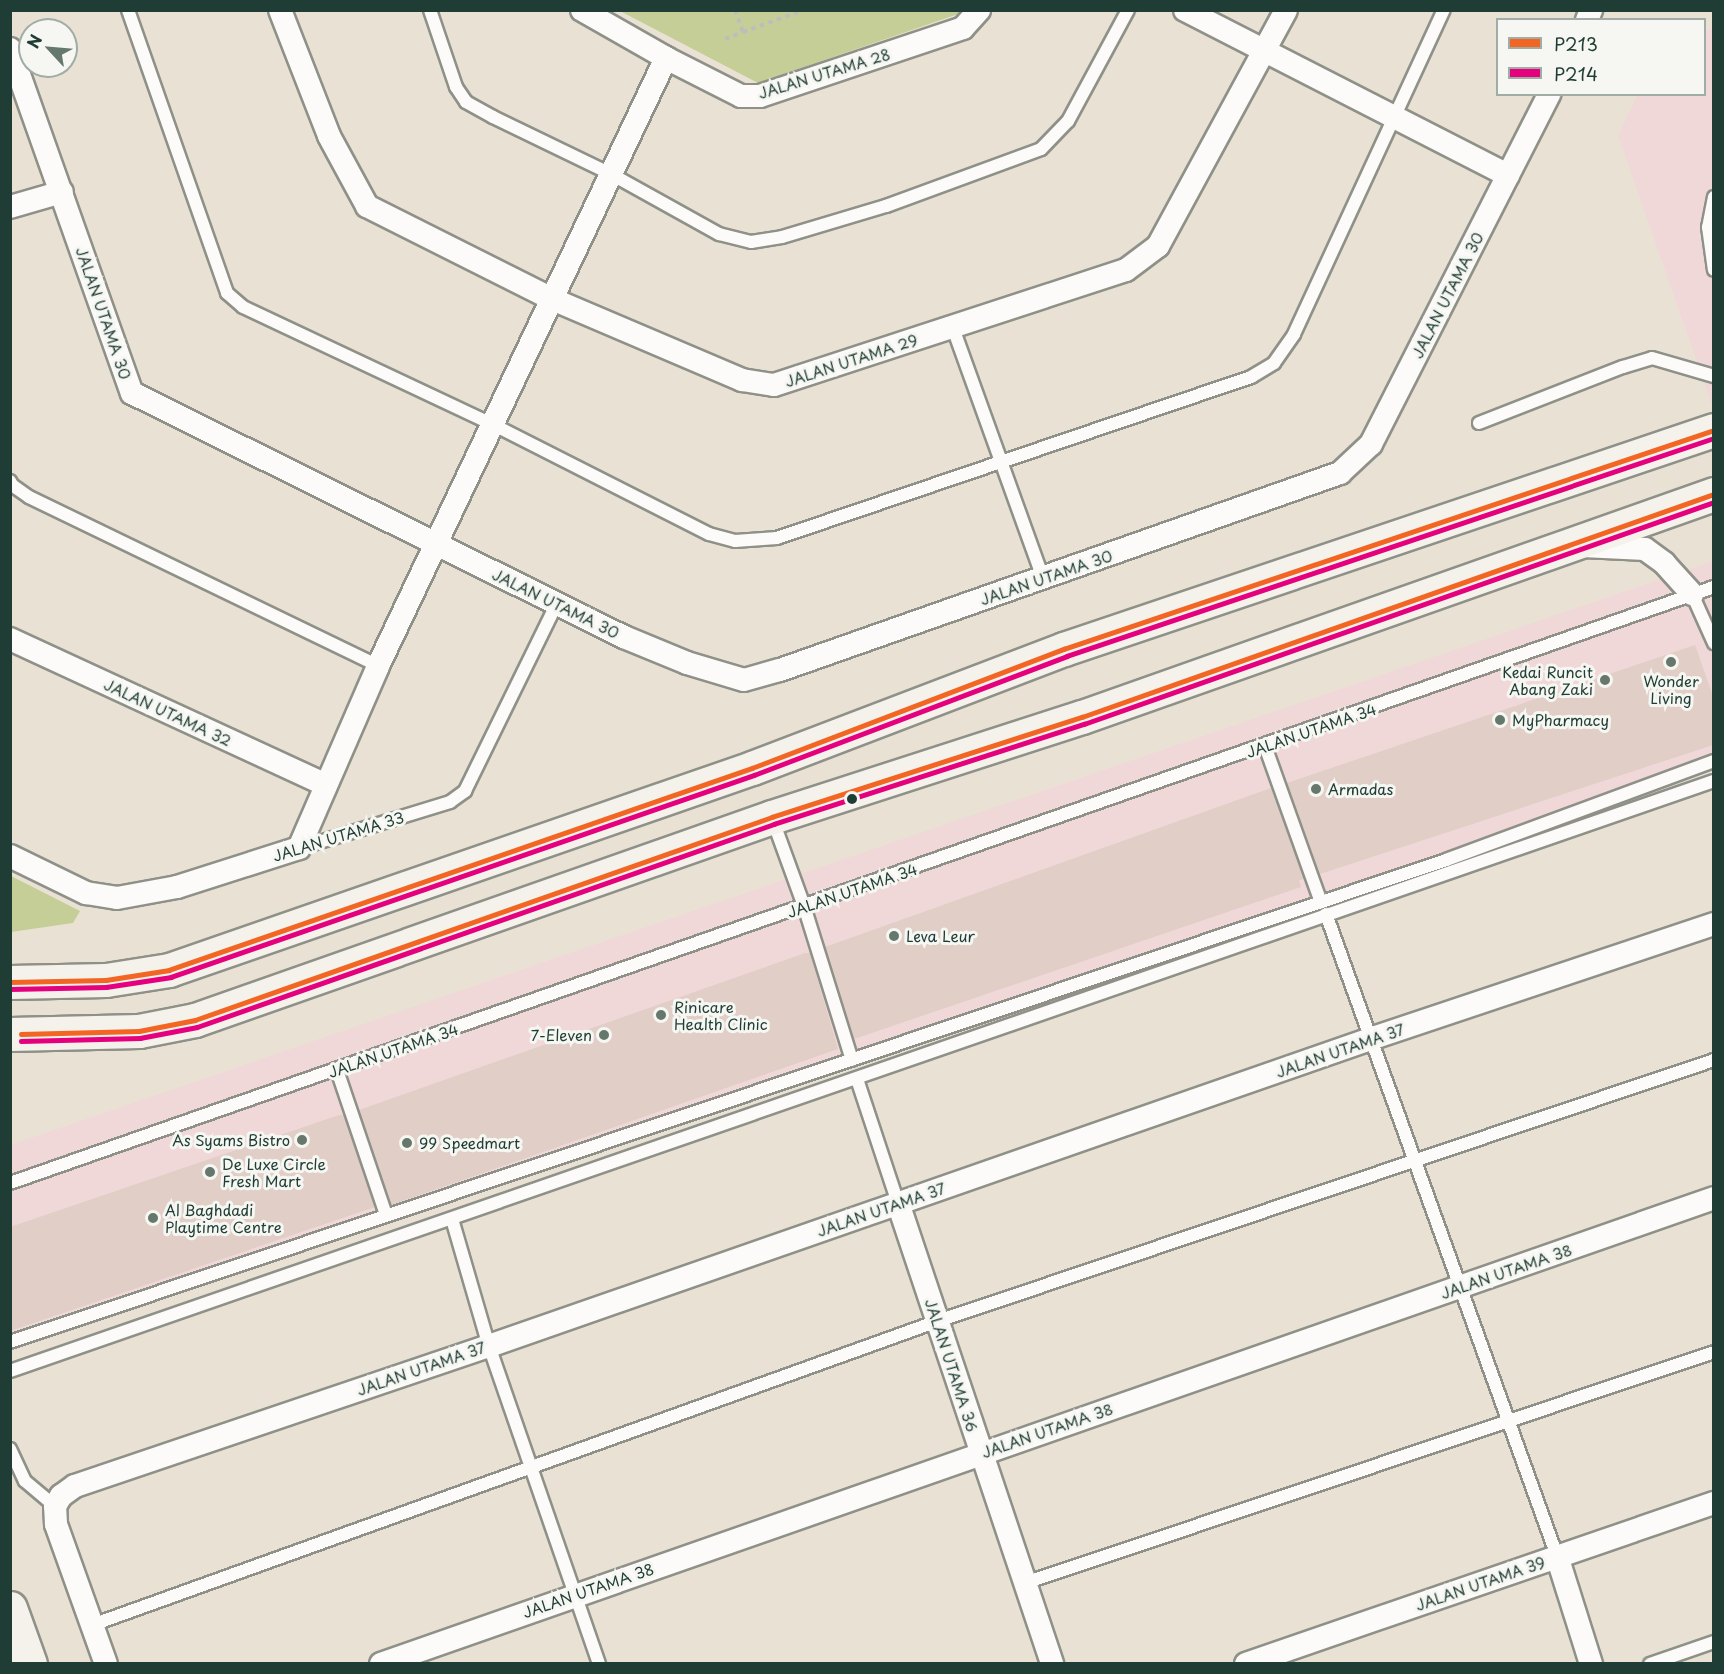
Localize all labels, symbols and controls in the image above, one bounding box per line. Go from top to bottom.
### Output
north arrow [18,18,78,78]
legend [1496,18,1706,96]
text: N [20,30,47,52]
text: P213 [1554,30,1598,57]
street label: JALAN UTAMA 28 [755,44,893,102]
text: P214 [1554,60,1598,87]
street label: JALAN UTAMA 30 [1407,229,1487,361]
street label: JALAN UTAMA 30 [73,244,135,382]
street label: JALAN UTAMA 29 [783,330,919,390]
street label: JALAN UTAMA 30 [977,546,1115,608]
street label: JALAN UTAMA 30 [490,564,622,642]
marker: Wonder Living [1664,655,1678,669]
place label: Kedai Runcit Abang Zaki [1503,662,1593,697]
place label: Wonder Living [1643,671,1699,706]
marker: Kedai Runcit Abang Zaki [1598,673,1612,687]
street label: JALAN UTAMA 32 [101,675,235,749]
street label: JALAN UTAMA 34 [1243,699,1379,761]
place label: MyPharmacy [1512,711,1609,729]
marker: MyPharmacy [1493,713,1507,727]
place label: Armadas [1328,780,1393,798]
marker: Armadas [1309,782,1323,796]
unlabelled marker [846,793,858,805]
street label: JALAN UTAMA 33 [269,807,407,865]
street label: JALAN UTAMA 34 [784,859,920,921]
place label: Leva Leur [906,927,974,945]
marker: Leva Leur [887,929,901,943]
place label: Rinicare Health Clinic [674,997,768,1032]
marker: Rinicare Health Clinic [652,1006,670,1024]
street label: JALAN UTAMA 34 [325,1019,461,1081]
street label: JALAN UTAMA 37 [1273,1019,1407,1081]
place label: 7-Eleven [531,1026,592,1044]
marker: 7-Eleven [597,1028,611,1042]
place label: As Syams Bistro [172,1131,290,1149]
marker: As Syams Bistro [295,1133,309,1147]
place label: 99 Speedmart [419,1134,521,1152]
marker: 99 Speedmart [400,1136,414,1150]
place label: De Luxe Circle Fresh Mart [222,1154,326,1189]
marker: De Luxe Circle Fresh Mart [203,1165,217,1179]
street label: JALAN UTAMA 37 [814,1178,948,1240]
place label: Al Baghdadi Playtime Centre [165,1200,282,1235]
marker: Al Baghdadi Playtime Centre [146,1211,160,1225]
street label: JALAN UTAMA 38 [1438,1240,1574,1302]
street label: JALAN UTAMA 36 [922,1296,982,1434]
street label: JALAN UTAMA 37 [354,1337,488,1399]
street label: JALAN UTAMA 38 [979,1399,1115,1461]
street label: JALAN UTAMA 39 [1413,1552,1547,1614]
street label: JALAN UTAMA 38 [520,1559,656,1621]

